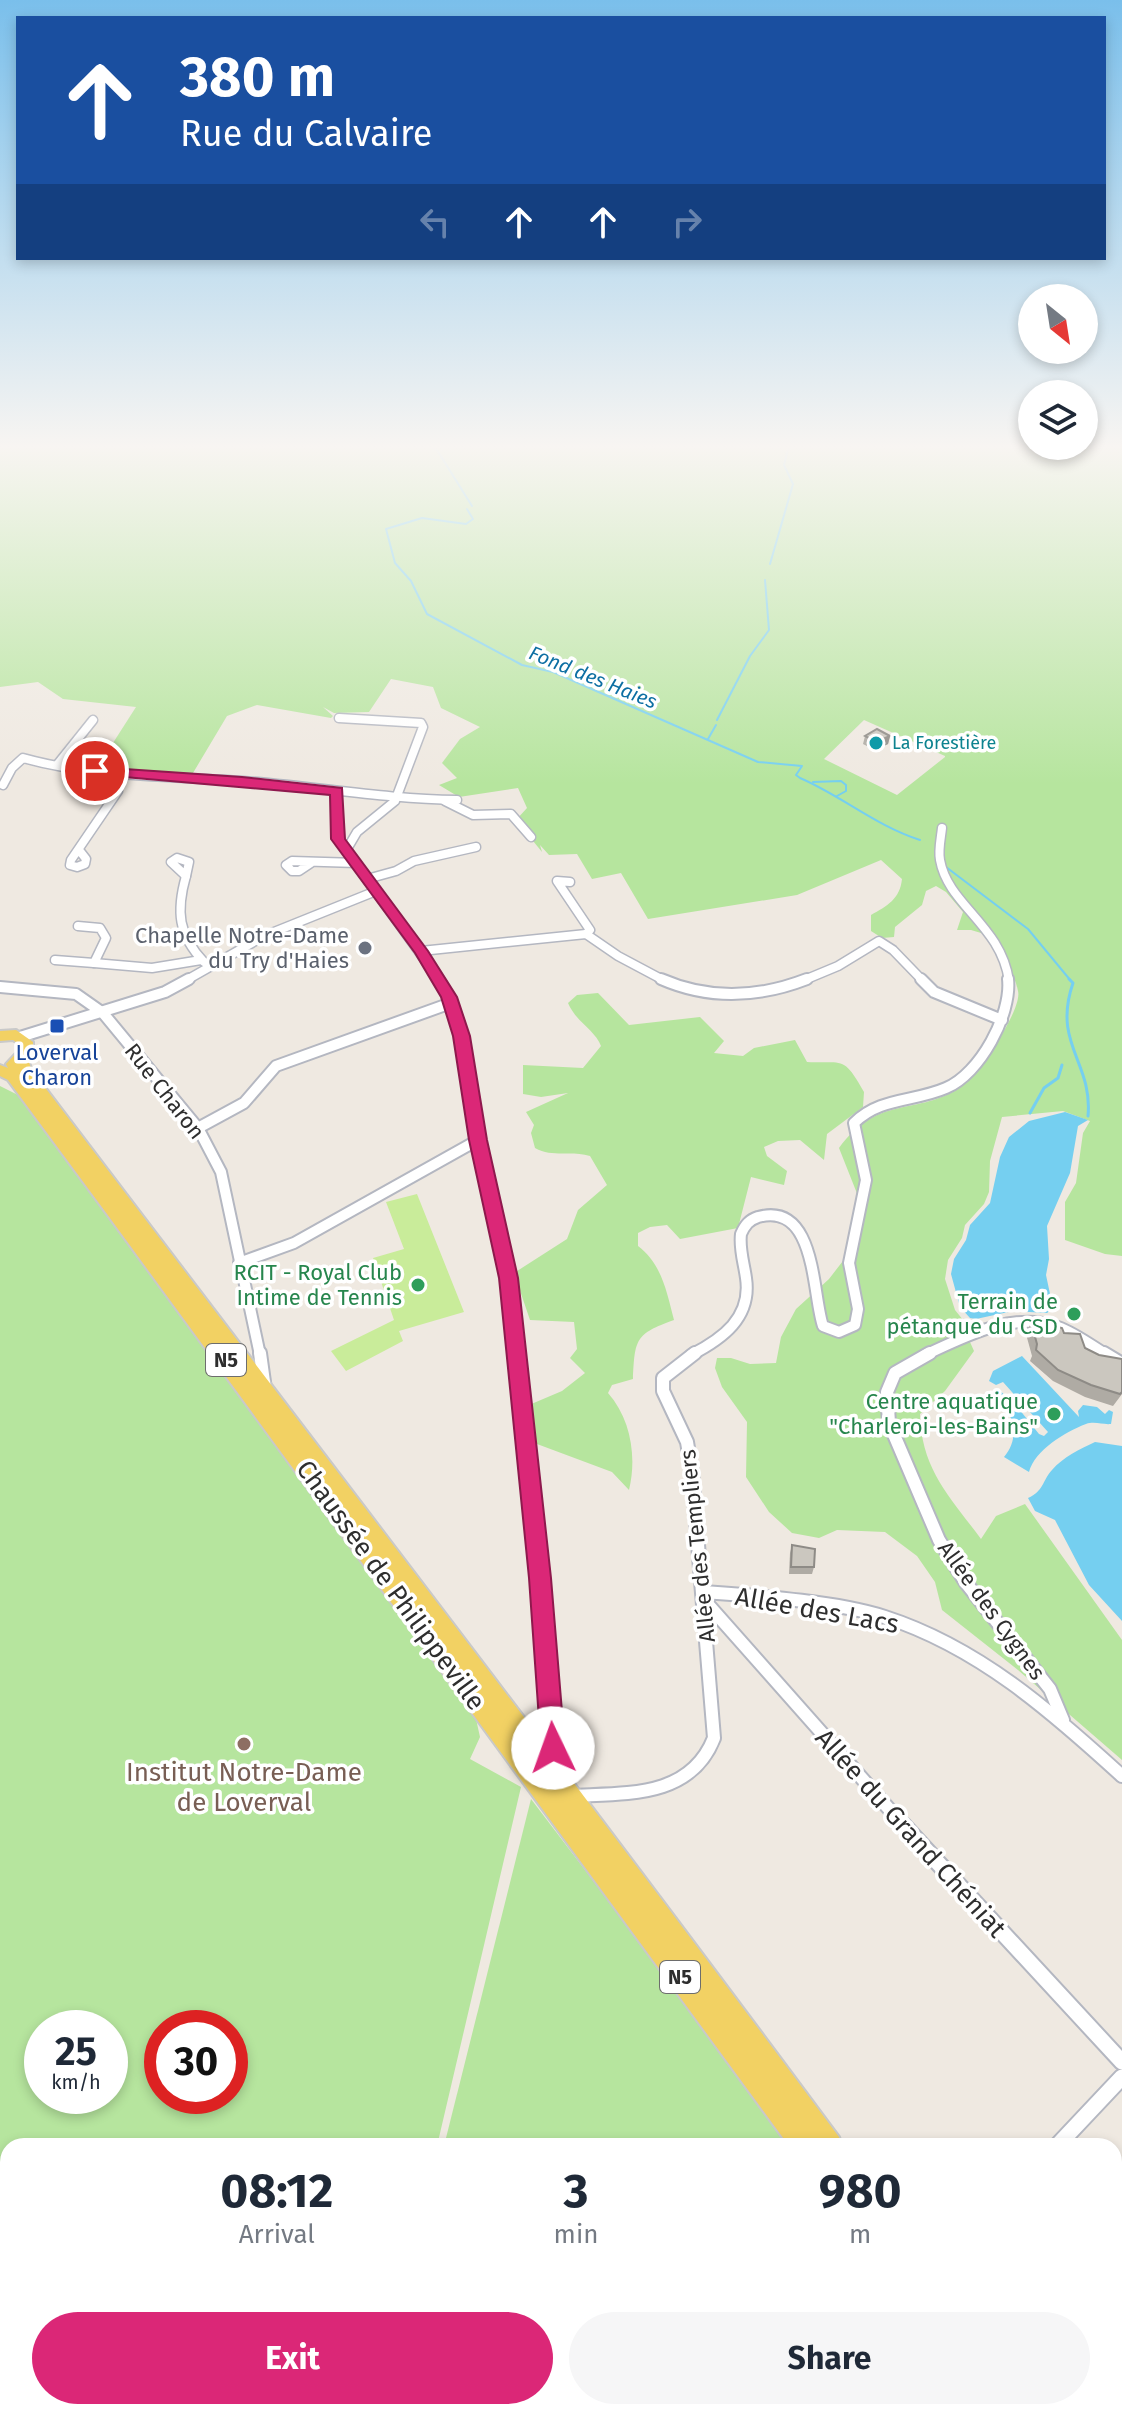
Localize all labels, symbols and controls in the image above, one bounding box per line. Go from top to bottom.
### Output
text: 380 m [180,44,335,111]
icon: ahead [48,48,152,152]
text: Rue du Calvaire [180,112,432,156]
icon: left [413,200,457,244]
icon: ahead [497,200,541,244]
icon: ahead [581,200,625,244]
icon: right [665,200,709,244]
north arrow [1018,284,1098,364]
map controls [1018,284,1098,460]
button: layers [1018,380,1098,460]
water label: Fond des Haies [526,640,660,714]
place label: La Forestière [892,732,996,754]
marker: La Forestière [867,734,885,752]
pin [61,737,129,805]
icon: arrive [73,749,117,793]
place label: Chapelle Notre-Dame du Try d'Haies [135,922,349,974]
marker: Chapelle Notre-Dame du Try d'Haies [356,939,374,957]
marker: Loverval Charon [48,1017,66,1035]
street label: Rue Charon [119,1038,210,1145]
place label: Loverval Charon [15,1039,99,1091]
place label: RCIT - Royal Club Intime de Tennis [234,1259,402,1311]
marker: RCIT - Royal Club Intime de Tennis [409,1276,427,1294]
place label: Terrain de pétanque du CSD [886,1288,1058,1340]
marker: Terrain de pétanque du CSD [1065,1305,1083,1323]
road number: N5 [206,1344,246,1376]
place label: Centre aquatique "Charleroi-les-Bains" [829,1388,1038,1440]
marker: Centre aquatique "Charleroi-les-Bains" [1045,1405,1063,1423]
street label: Allée des Templiers [674,1448,721,1644]
street label: Chaussée de Philippeville [290,1454,492,1716]
street label: Allée des Cygnes [932,1536,1051,1685]
street label: Allée des Lacs [733,1581,901,1640]
position arrow [511,1706,595,1790]
street label: Allée du Grand Chéniat [809,1723,1013,1944]
marker: Institut Notre-Dame de Loverval [235,1735,253,1753]
place label: Institut Notre-Dame de Loverval [126,1757,362,1818]
road number: N5 [660,1961,700,1993]
speed limit sign: 30 [144,2010,248,2114]
text: 25 [55,2028,97,2076]
text: km/h [51,2070,101,2094]
text: 08:12 [220,2162,333,2220]
text: 3 [564,2162,589,2220]
text: 980 [819,2162,902,2220]
text: Arrival [239,2219,315,2250]
text: min [554,2219,598,2250]
text: m [849,2219,871,2250]
button: Exit [32,2312,553,2404]
button: Share [569,2312,1090,2404]

